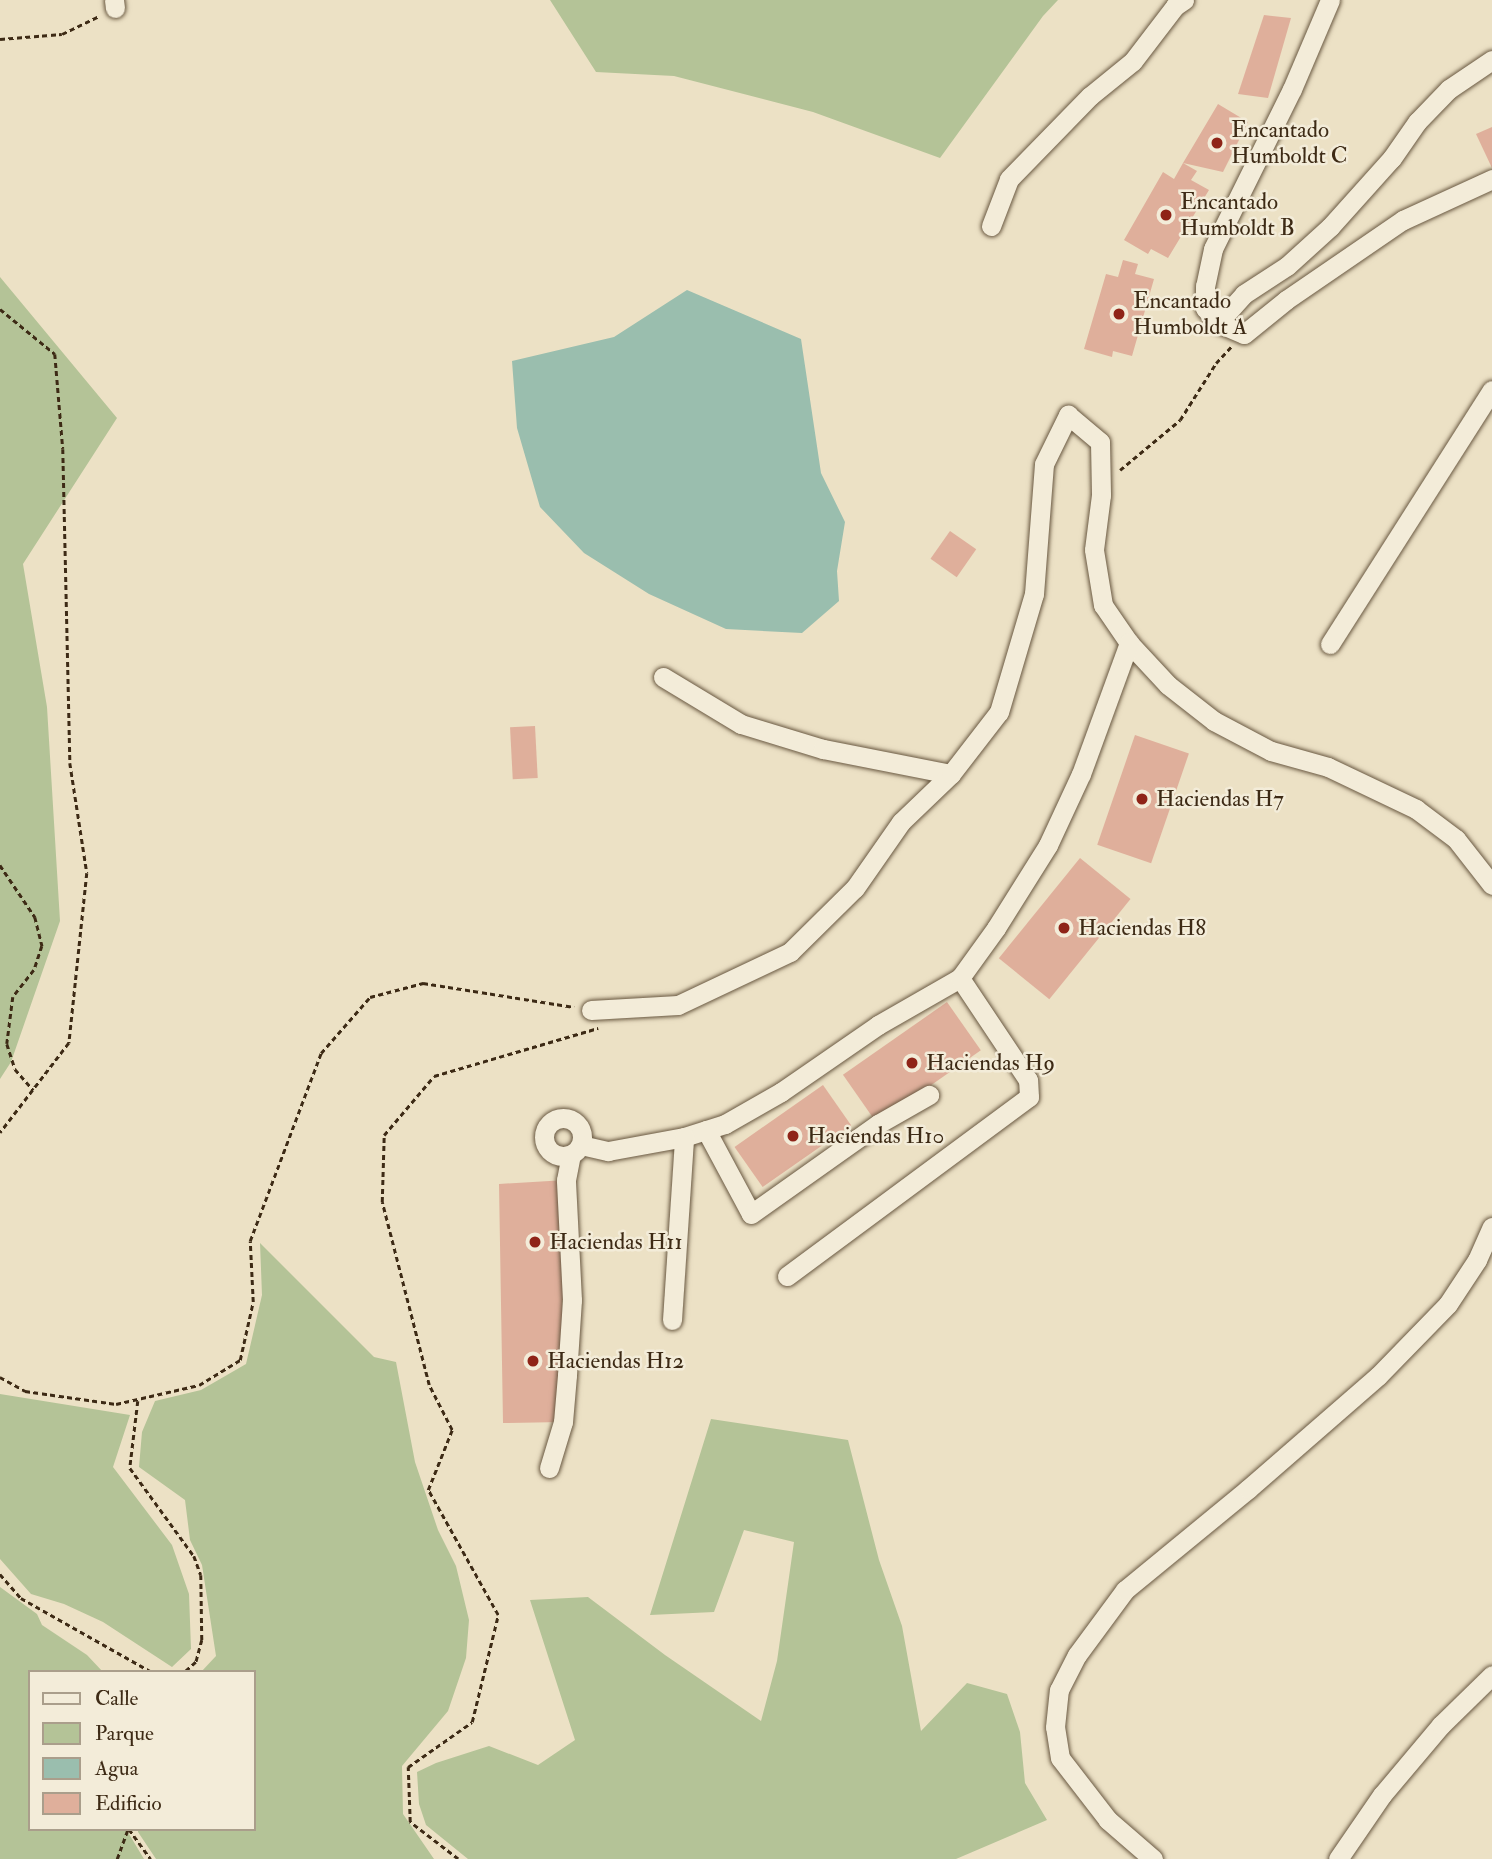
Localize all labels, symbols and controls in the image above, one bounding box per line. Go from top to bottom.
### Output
place label: Encantado Humboldt C [1231,116,1348,170]
marker: Encantado Humboldt C [1209,135,1225,151]
place label: Encantado Humboldt B [1180,188,1295,242]
marker: Encantado Humboldt B [1158,207,1174,223]
place label: Encantado Humboldt A [1133,287,1247,341]
marker: Encantado Humboldt A [1111,306,1127,322]
place label: Haciendas H7 [1156,785,1284,813]
marker: Haciendas H7 [1134,791,1150,807]
place label: Haciendas H8 [1078,914,1206,942]
marker: Haciendas H8 [1056,920,1072,936]
place label: Haciendas H9 [926,1049,1055,1077]
marker: Haciendas H9 [904,1055,920,1071]
place label: Haciendas H10 [807,1122,944,1150]
marker: Haciendas H10 [785,1128,801,1144]
place label: Haciendas H11 [549,1228,683,1256]
marker: Haciendas H11 [527,1234,543,1250]
place label: Haciendas H12 [547,1347,684,1375]
marker: Haciendas H12 [525,1353,541,1369]
legend [28,1670,256,1831]
text: Calle [95,1685,138,1712]
text: Parque [95,1720,154,1747]
text: Agua [95,1755,138,1782]
text: Edificio [95,1790,162,1817]

